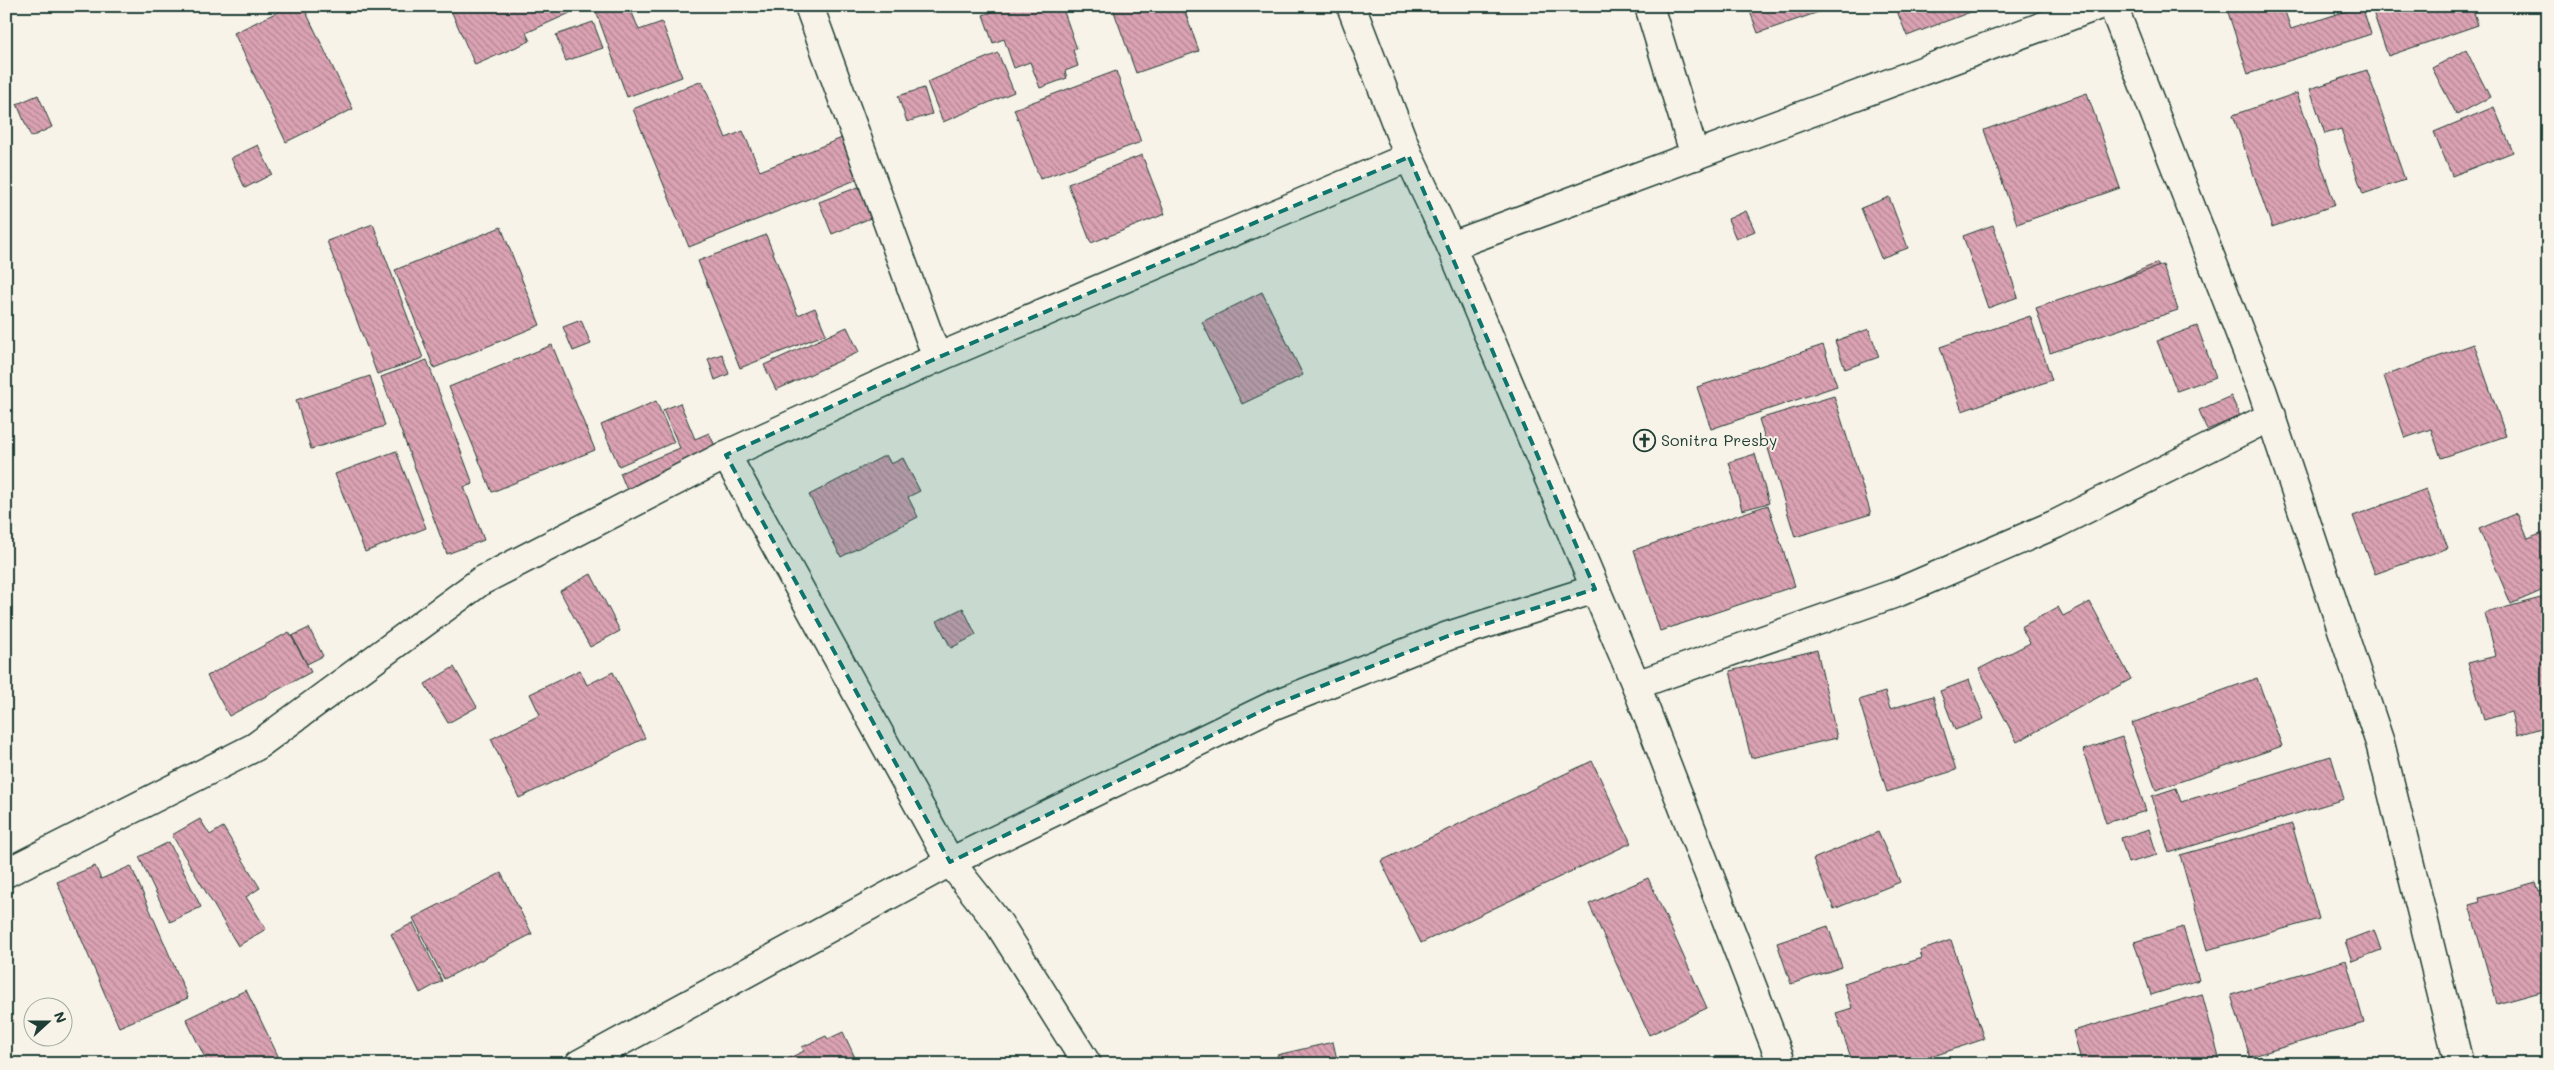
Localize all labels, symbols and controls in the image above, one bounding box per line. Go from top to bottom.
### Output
church icon: Sonitra Presby [1633,428,1657,452]
place label: Sonitra Presby [1661,429,1777,450]
north arrow [22,998,72,1048]
text: N [50,1009,71,1026]

